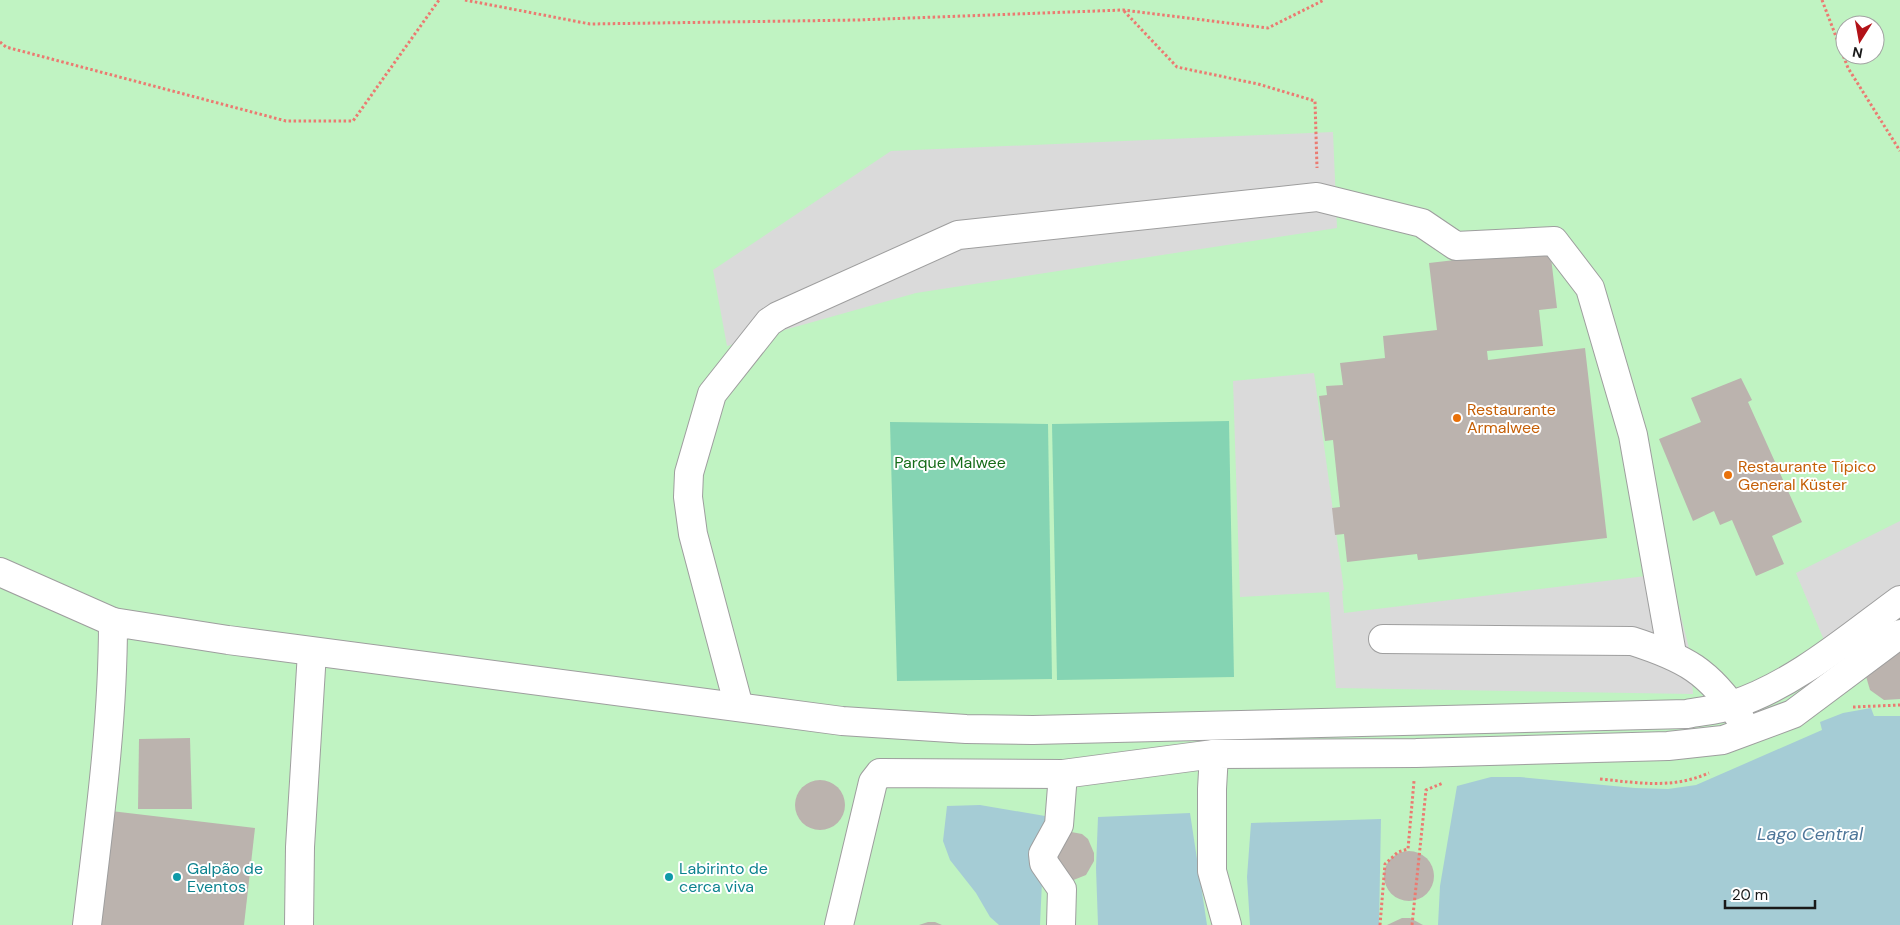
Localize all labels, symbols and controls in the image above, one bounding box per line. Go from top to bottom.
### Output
north arrow [1835,15,1885,65]
text: N [1851,43,1864,63]
place label: Restaurante Armalwee [1467,399,1556,438]
marker: Restaurante Armalwee [1451,412,1463,424]
park label: Parque Malwee [894,452,1006,473]
place label: Restaurante Típico General Küster [1738,456,1876,495]
marker: Restaurante Típico General Küster [1722,469,1734,481]
water label: Lago Central [1757,822,1864,846]
place label: Galpão de Eventos [187,858,263,897]
place label: Labirinto de cerca viva [679,858,768,897]
marker: Galpão de Eventos [171,871,183,883]
marker: Labirinto de cerca viva [663,871,675,883]
scale bar [1725,878,1815,910]
text: 20 m [1732,885,1768,905]

